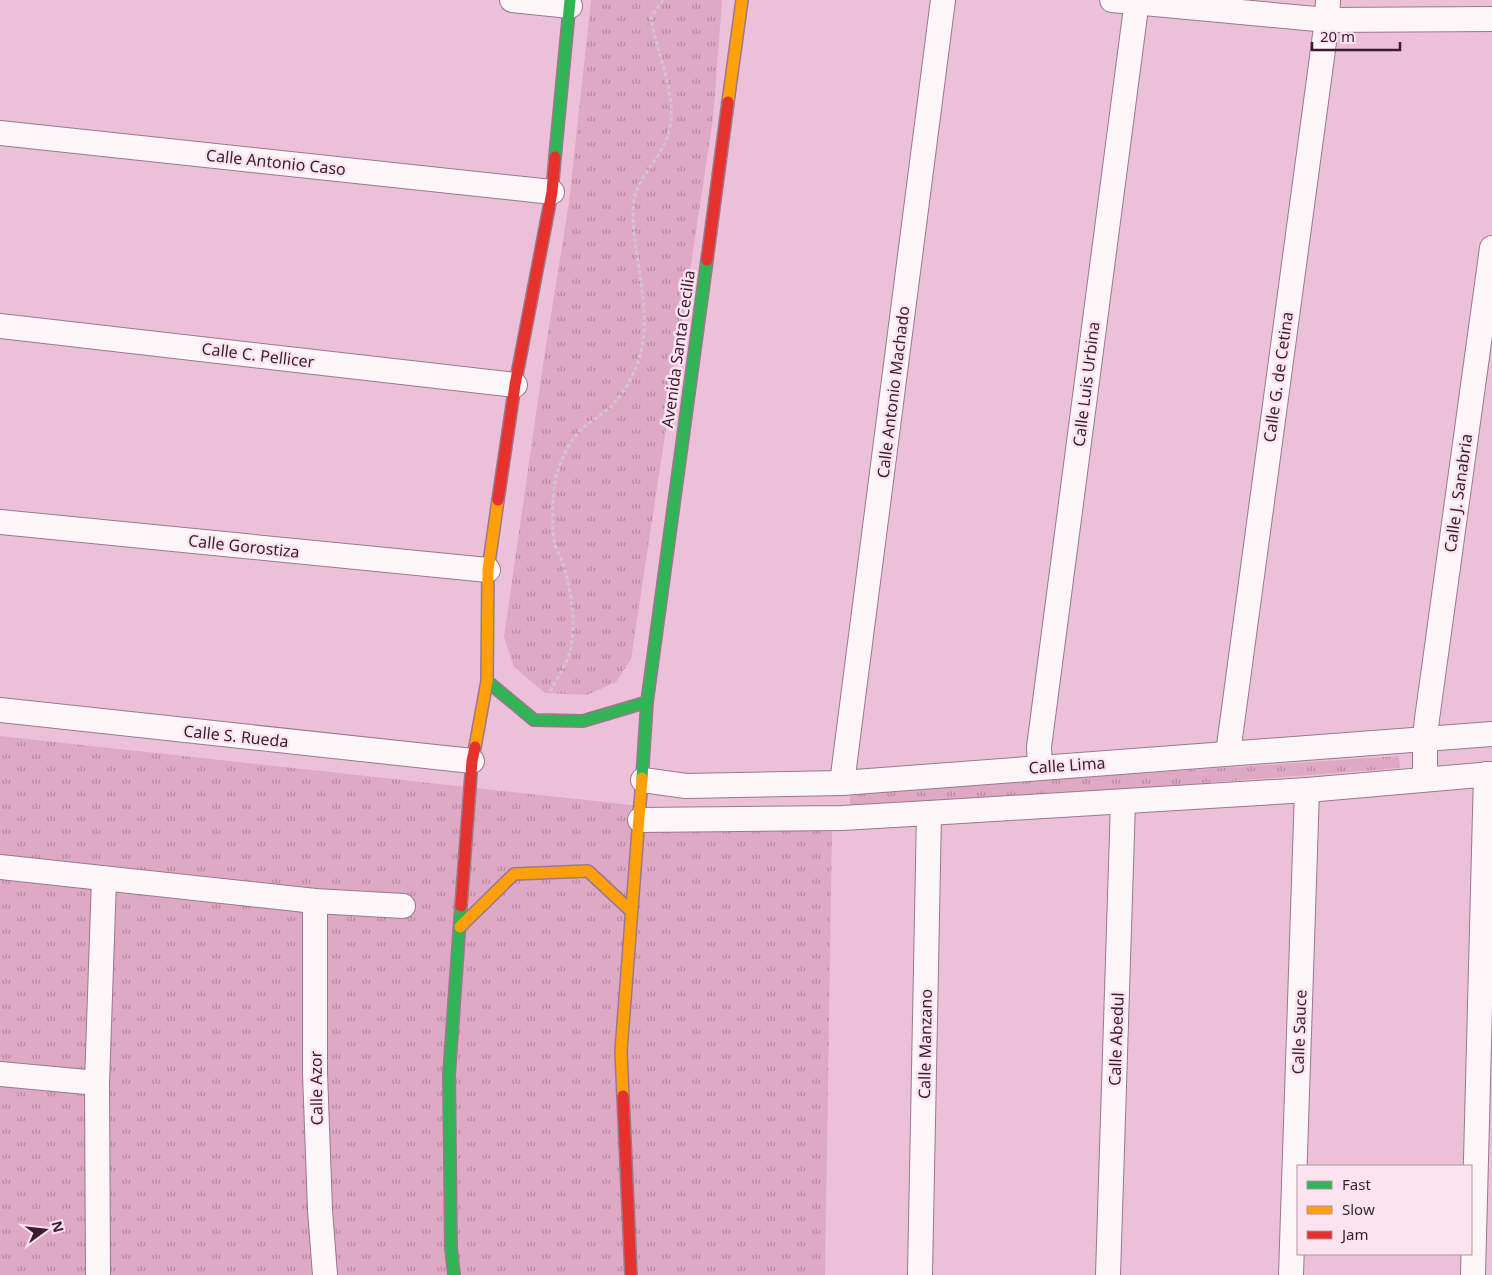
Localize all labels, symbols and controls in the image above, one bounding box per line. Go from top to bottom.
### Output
scale bar [1312,20,1400,52]
text: 20 m [1320,26,1355,46]
street label: Calle Antonio Caso [205,144,347,180]
street label: Avenida Santa Cecilia [656,269,700,429]
street label: Calle Antonio Machado [872,305,914,479]
street label: Calle G. de Cetina [1258,310,1298,444]
street label: Calle Luis Urbina [1067,320,1105,448]
street label: Calle C. Pellicer [200,337,316,373]
street label: Calle J. Sanabria [1439,432,1477,554]
street label: Calle Gorostiza [187,529,301,563]
street label: Calle S. Rueda [182,720,290,752]
street label: Calle Lima [1028,751,1106,779]
street label: Calle Manzano [913,989,937,1099]
street label: Calle Sauce [1287,989,1311,1075]
street label: Calle Abedul [1103,992,1129,1086]
street label: Calle Azor [304,1050,328,1125]
legend [1297,1165,1472,1255]
text: Fast [1342,1174,1371,1194]
text: Slow [1342,1199,1375,1219]
north arrow [20,1205,70,1255]
text: N [47,1219,69,1234]
text: Jam [1340,1224,1369,1244]

